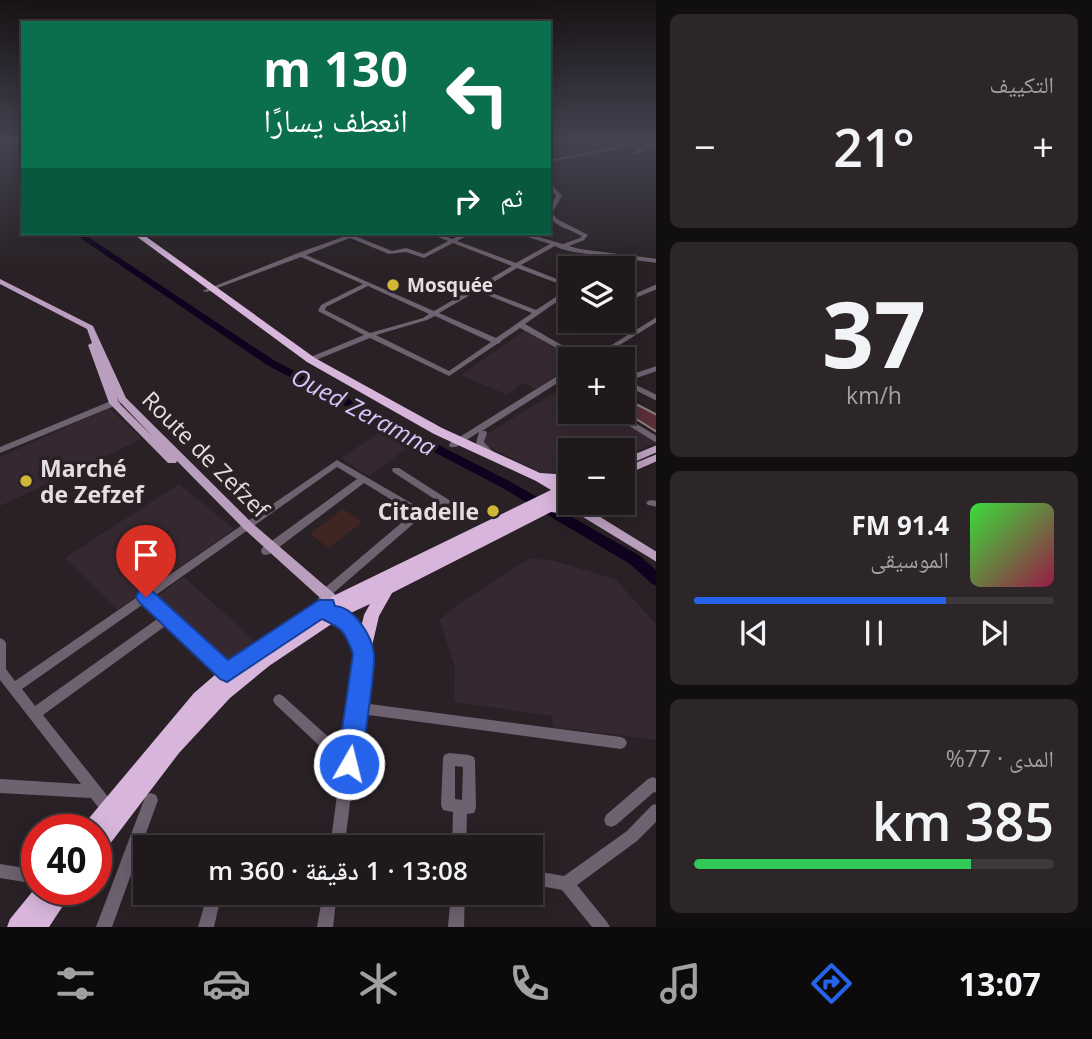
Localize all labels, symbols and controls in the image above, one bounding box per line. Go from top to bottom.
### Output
text: 130 m [263,35,408,101]
icon: left [432,49,523,140]
text: التكييف [989,68,1054,100]
text: انعطف يسارًا [263,98,408,141]
text: 21° [833,111,915,182]
text: − [694,120,716,172]
text: + [1032,120,1054,172]
text: ثم [500,179,523,215]
icon: right [448,182,486,220]
map controls [558,256,635,515]
button: layers [558,256,635,333]
text: 37 [822,271,926,395]
place label: Mosquée [407,272,493,298]
marker: Mosquée [385,277,401,293]
button: + [558,347,635,424]
water label: Oued Zeramna [286,359,442,463]
text: km/h [846,379,902,411]
street label: Route de Zefzef [135,383,277,525]
button: − [558,438,635,515]
place label: Marché de Zefzef [40,452,145,510]
marker: Marché de Zefzef [18,473,34,489]
place label: Citadelle [378,495,479,527]
marker: Citadelle [485,503,501,519]
text: 91.4 FM [851,507,949,543]
pin [116,525,176,597]
icon: arrive [127,536,165,574]
text: الموسيقى [870,543,949,575]
icon: previous [735,614,773,652]
icon: pause [855,614,893,652]
icon: next [975,614,1013,652]
position arrow [312,727,386,801]
text: المدى · 77% [946,742,1054,774]
text: 385 km [872,785,1054,856]
speed limit sign: 40 [21,814,112,905]
text: 13:08 · 1 دقيقة · 360 m [208,852,468,888]
icon: filters [51,959,100,1008]
icon: car [202,959,251,1008]
icon: climate [354,959,403,1008]
icon: phone [505,959,554,1008]
icon: music [656,959,705,1008]
icon: directions [807,959,856,1008]
text: 13:07 [959,962,1041,1005]

